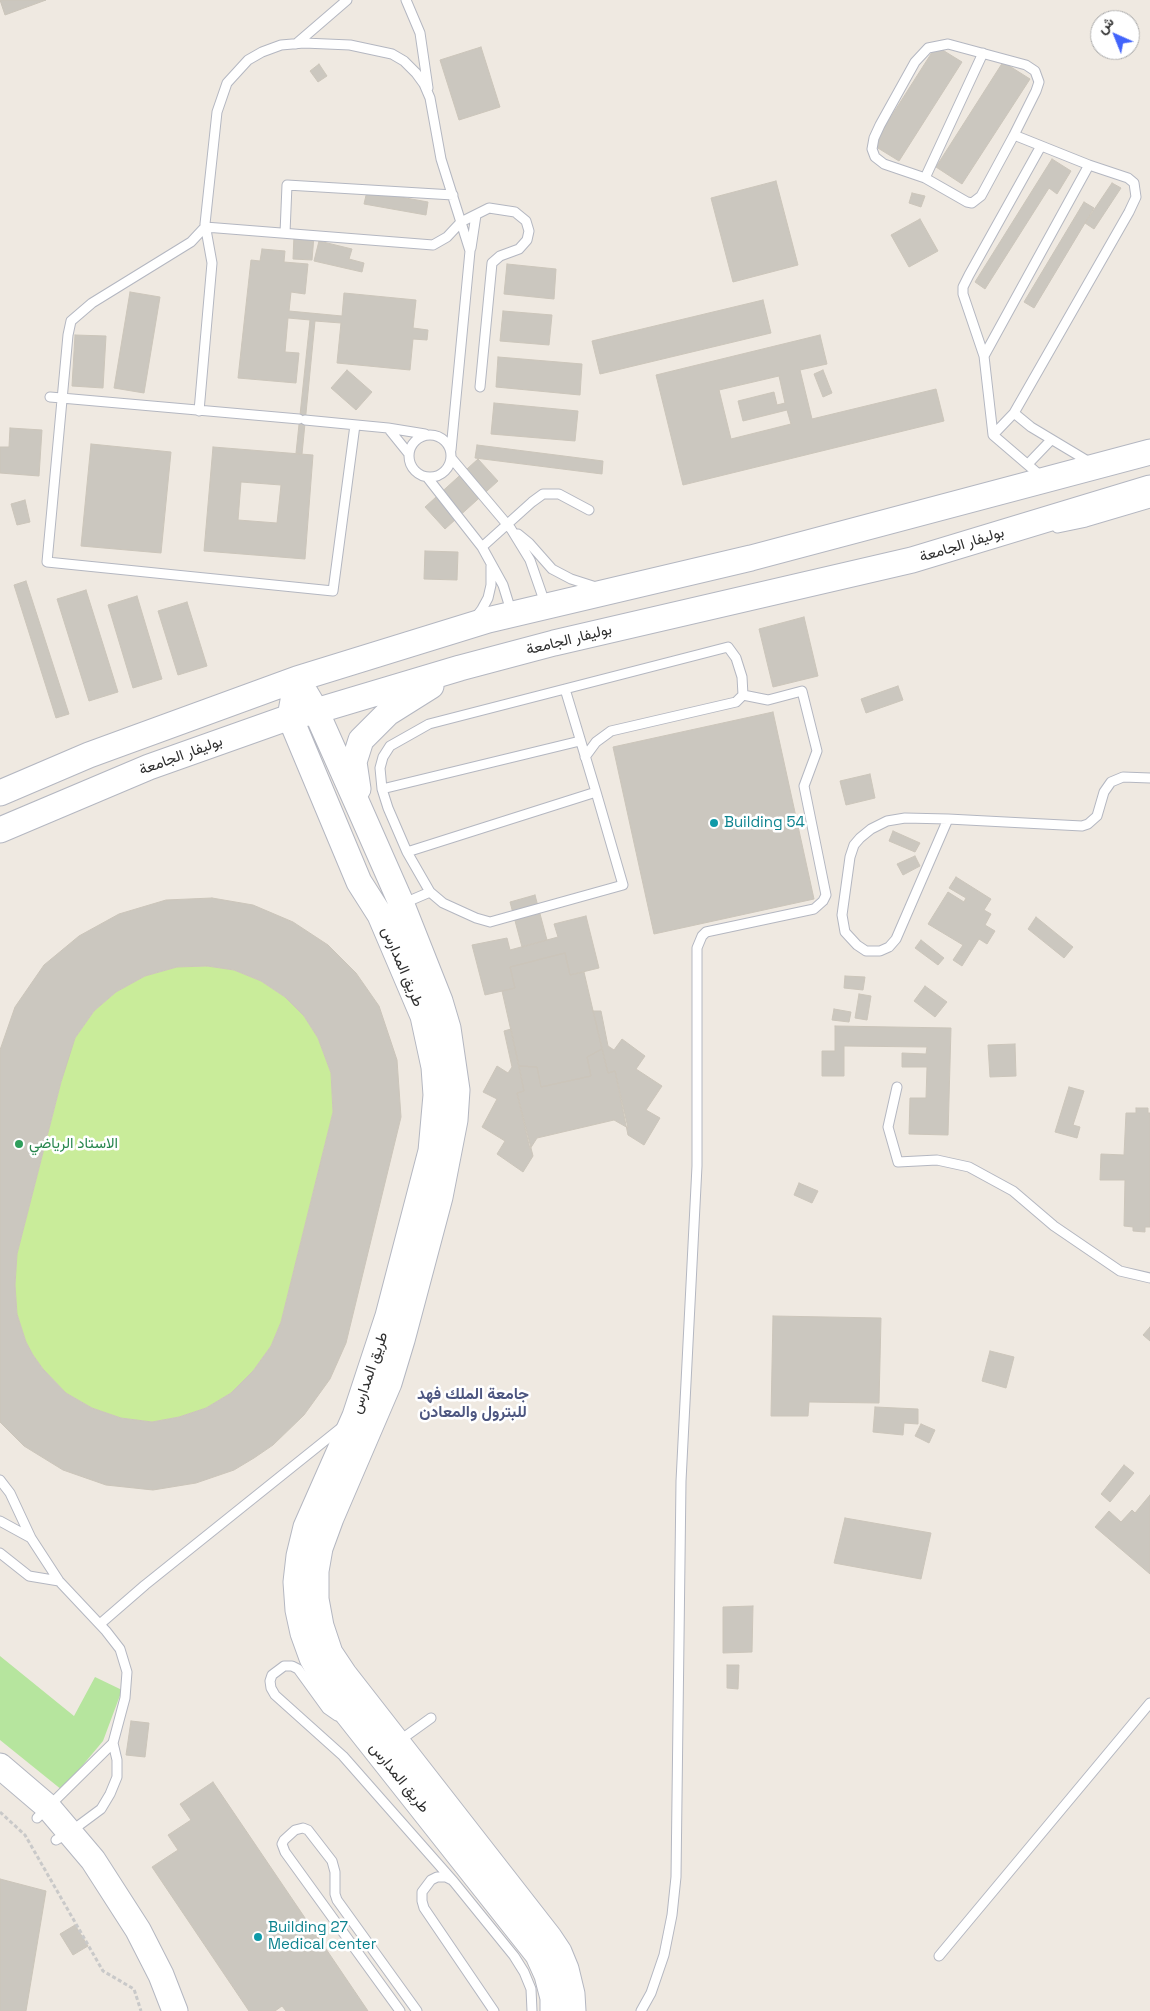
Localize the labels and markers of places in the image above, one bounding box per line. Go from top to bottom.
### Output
place label: Building 54 [724,814,805,832]
marker: Building 54 [708,817,720,829]
place label: الاستاد الرياضي [29,1135,118,1153]
marker: الاستاد الرياضي [13,1138,25,1150]
place label: Building 27 Medical center [268,1919,376,1954]
marker: Building 27 Medical center [252,1931,264,1943]

